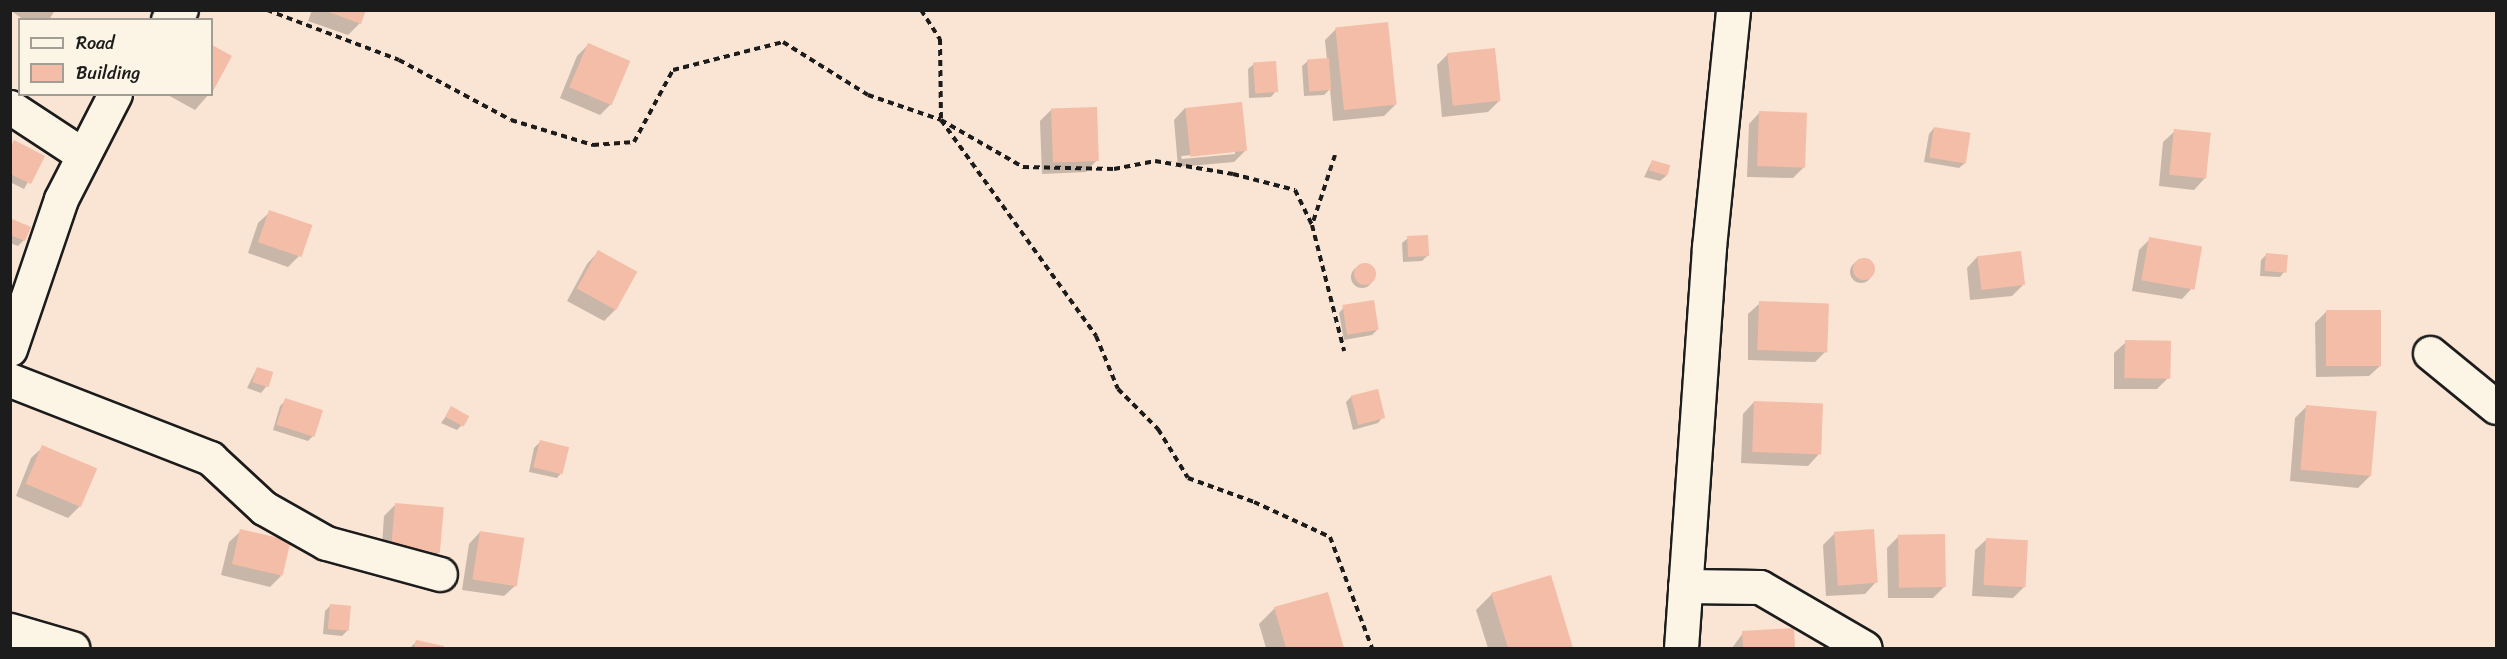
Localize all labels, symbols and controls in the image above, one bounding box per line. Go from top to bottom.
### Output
legend [18,18,213,96]
text: Road [76,27,115,59]
text: Building [76,57,140,89]

